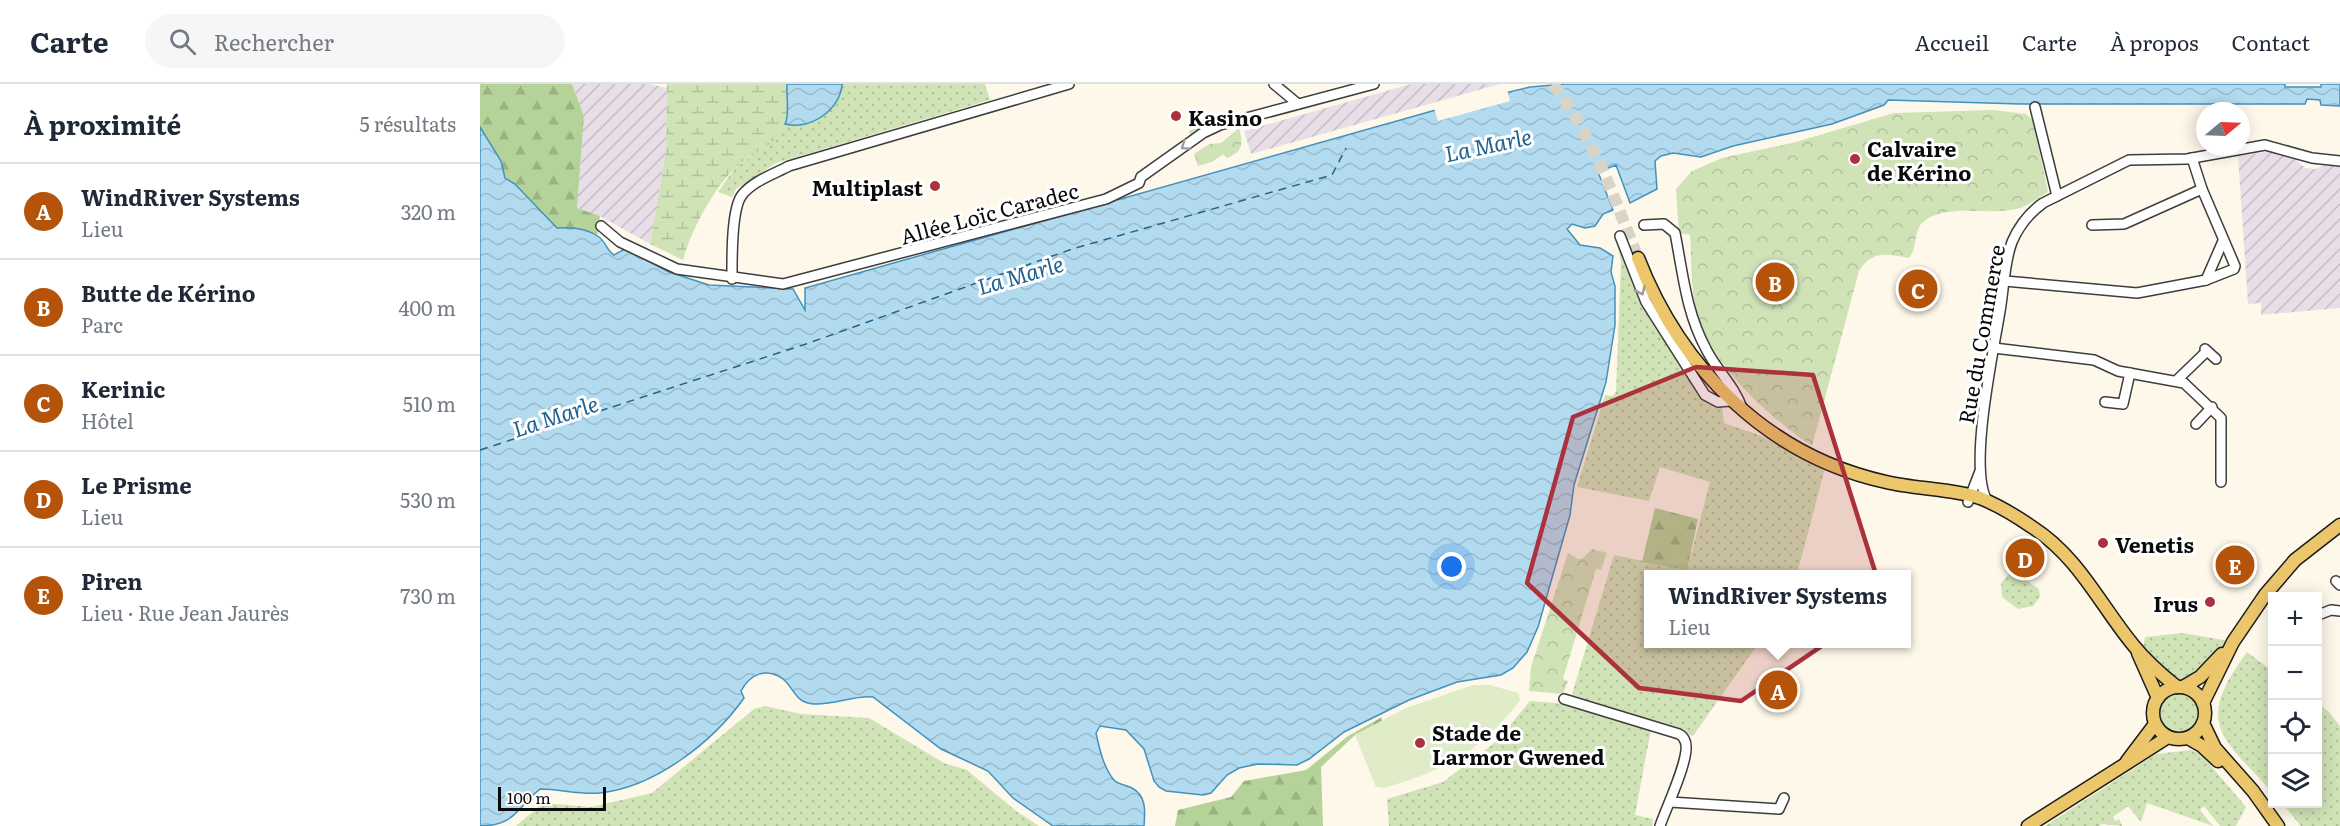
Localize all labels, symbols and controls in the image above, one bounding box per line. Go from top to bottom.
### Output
search box [145,14,565,68]
text: Carte [30,20,109,62]
icon: search [166,25,199,58]
text: Rechercher [214,25,334,58]
text: Accueil [1915,26,1989,57]
text: Carte [2022,26,2077,57]
text: À propos [2110,26,2199,57]
text: Contact [2232,26,2310,57]
place label: Kasino [1188,101,1262,132]
north arrow [2196,102,2250,156]
text: À proximité [24,104,181,143]
text: 5 résultats [360,108,456,138]
marker: Kasino [1169,109,1183,123]
water label: La Marle [1441,119,1535,169]
place label: Calvaire de Kérino [1867,132,1971,187]
one-way arrow [1181,139,1192,150]
marker: Calvaire de Kérino [1848,152,1862,166]
place label: Multiplast [812,171,924,202]
street label: Allée Loïc Caradec [896,173,1082,251]
marker: Multiplast [928,179,942,193]
text: WindRiver Systems [81,180,300,213]
text: A [36,196,51,226]
text: 320 m [401,196,456,226]
text: Lieu [81,213,123,243]
street label: Rue du Commerce [1949,242,2011,426]
water label: La Marle [973,246,1067,302]
pin: B [1756,260,1794,304]
pin: C [1898,266,1938,312]
text: Butte de Kérino [81,276,255,309]
one-way arrow [1634,284,1646,295]
text: B [37,292,50,322]
text: 400 m [398,292,456,322]
text: Parc [81,309,123,339]
text: Kerinic [81,372,165,405]
water label: La Marle [508,386,602,444]
text: C [36,388,51,418]
text: 510 m [403,388,456,418]
text: Hôtel [81,405,134,435]
text: Le Prisme [81,468,192,501]
text: D [36,484,51,514]
text: 530 m [400,484,456,514]
text: Lieu [81,501,123,531]
place label: Venetis [2115,528,2194,559]
pin: D [2006,536,2044,580]
marker: Venetis [2096,536,2110,550]
pin: E [2216,542,2254,588]
your location [1437,552,1466,581]
text: Piren [81,564,143,597]
popup [1644,570,1911,648]
text: WindRiver Systems [1668,578,1887,611]
text: E [37,580,50,610]
text: 730 m [400,580,456,610]
place label: Irus [2153,587,2198,618]
map controls [2268,592,2322,808]
button: + [2268,592,2322,646]
marker: Irus [2203,595,2217,609]
text: Lieu · Rue Jean Jaurès [81,597,289,627]
text: Lieu [1668,611,1711,641]
button: − [2268,646,2322,700]
pin: A [1758,668,1798,712]
button: locate [2268,700,2322,754]
place label: Stade de Larmor Gwened [1432,716,1605,771]
marker: Stade de Larmor Gwened [1413,736,1427,750]
button: layers [2268,754,2322,808]
scale bar [498,784,606,812]
text: 100 m [507,785,551,809]

